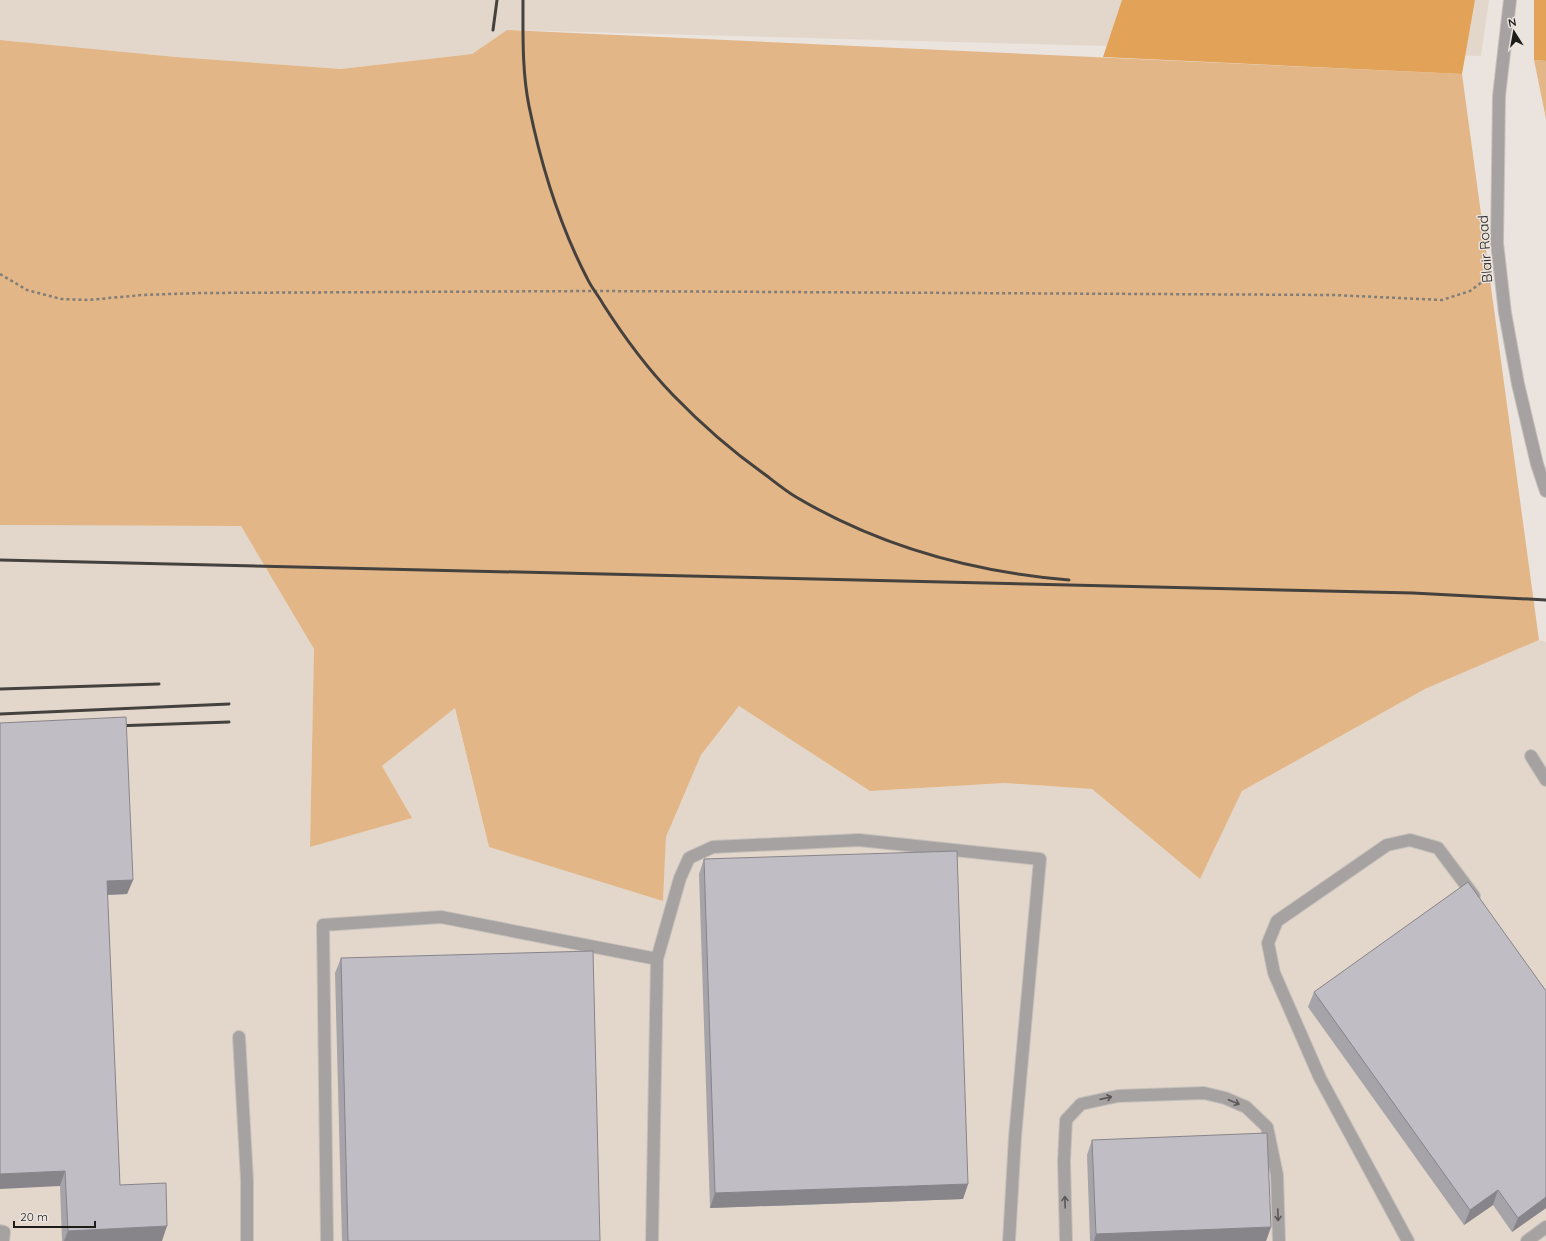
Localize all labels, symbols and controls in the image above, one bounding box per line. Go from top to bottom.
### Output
north arrow [1494,12,1534,52]
text: N [1507,15,1517,30]
street label: Blair Road [1474,215,1496,283]
one-way arrow [1099,1094,1112,1102]
one-way arrow [1228,1099,1240,1106]
one-way arrow [1061,1196,1069,1209]
scale bar [14,1203,95,1229]
one-way arrow [1274,1208,1282,1221]
text: 20 m [20,1209,48,1224]

